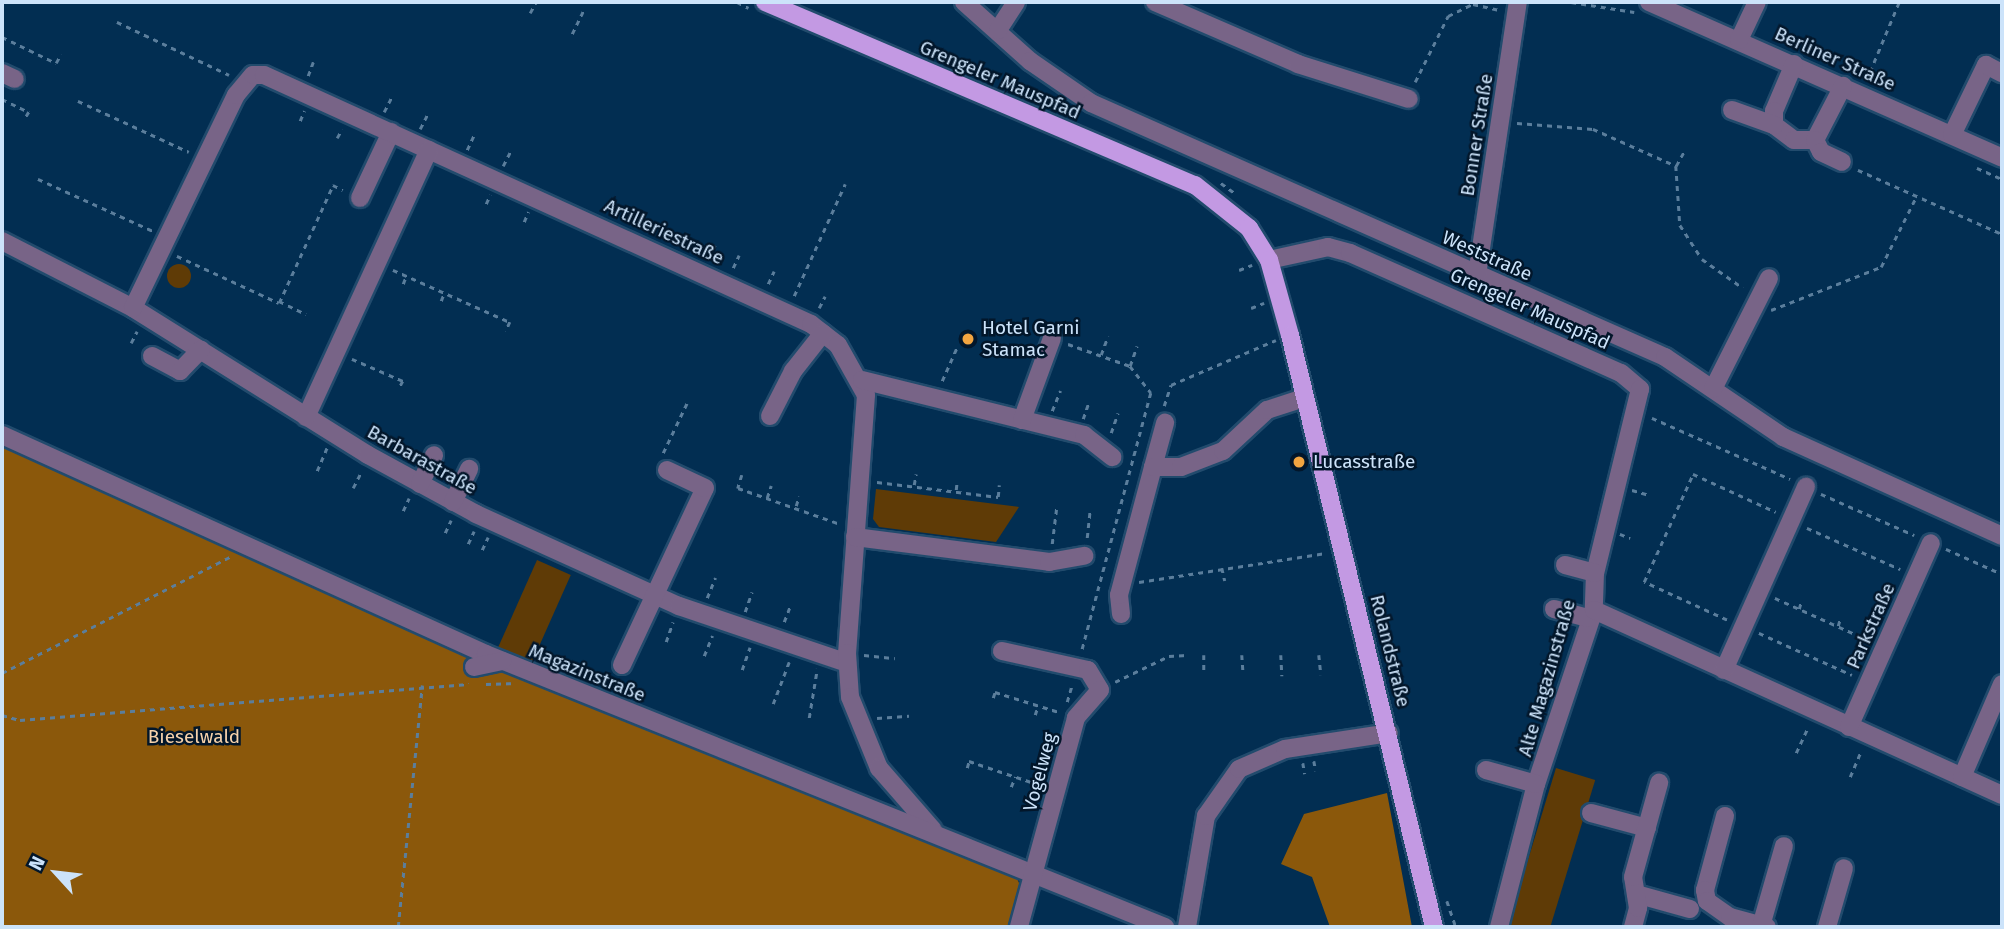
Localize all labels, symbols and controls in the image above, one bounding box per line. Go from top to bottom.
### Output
street label: Berliner Straße [1771,22,1899,96]
street label: Grengeler Mauspfad [916,36,1084,124]
street label: Bonner Straße [1456,72,1498,198]
street label: Artilleriestraße [601,194,727,270]
street label: Weststraße [1439,226,1535,286]
street label: Grengeler Mauspfad [1447,264,1613,354]
place label: Hotel Garni Stamac [982,317,1080,361]
marker: Hotel Garni Stamac [960,331,976,347]
street label: Barbarastraße [363,420,481,500]
place label: Lucasstraße [1313,451,1415,473]
marker: Lucasstraße [1291,454,1307,470]
street label: Parkstraße [1842,579,1900,673]
street label: Rolandstraße [1365,592,1415,710]
street label: Alte Magazinstraße [1514,597,1580,759]
street label: Magazinstraße [525,639,649,707]
park label: Bieselwald [148,726,240,748]
street label: Vogelweg [1019,730,1061,814]
north arrow [21,838,91,908]
text: N [24,852,50,874]

